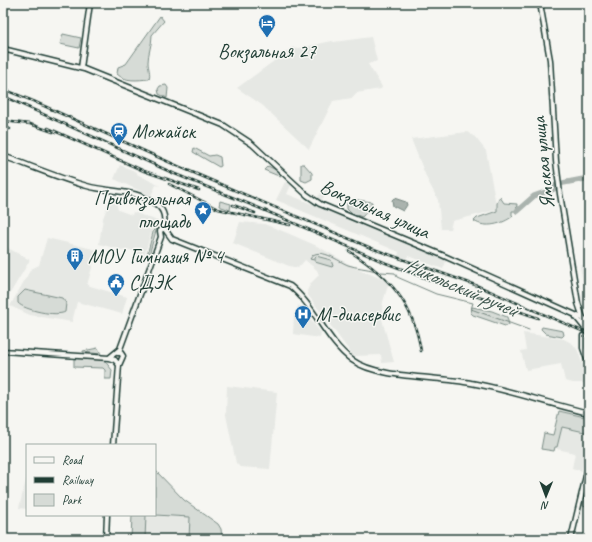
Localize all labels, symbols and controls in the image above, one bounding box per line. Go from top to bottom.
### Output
hotel icon: Вокзальная 27 [257,13,277,38]
place label: Вокзальная 27 [218,39,317,64]
street label: Ямская улица [526,114,560,210]
place label: Можайск [132,119,197,144]
station icon: Можайск [109,121,129,146]
street label: Вокзальная улица [316,174,435,245]
place label: Привокзальная площадь [94,186,192,234]
place icon: Привокзальная площадь [193,200,213,225]
place label: МОУ Гимназия № 4 [88,244,225,269]
building icon: МОУ Гимназия № 4 [65,246,85,271]
water label: Никольский ручей [400,251,526,324]
place label: СДЭК [129,270,177,295]
public building icon: СДЭК [106,272,126,297]
place label: М-диасервис [316,302,401,327]
hospital icon: М-диасервис [293,304,313,329]
legend [26,444,156,516]
text: Road [62,452,84,468]
text: Railway [62,472,94,488]
north arrow [526,476,566,516]
text: Park [62,492,83,508]
text: N [540,499,549,513]

